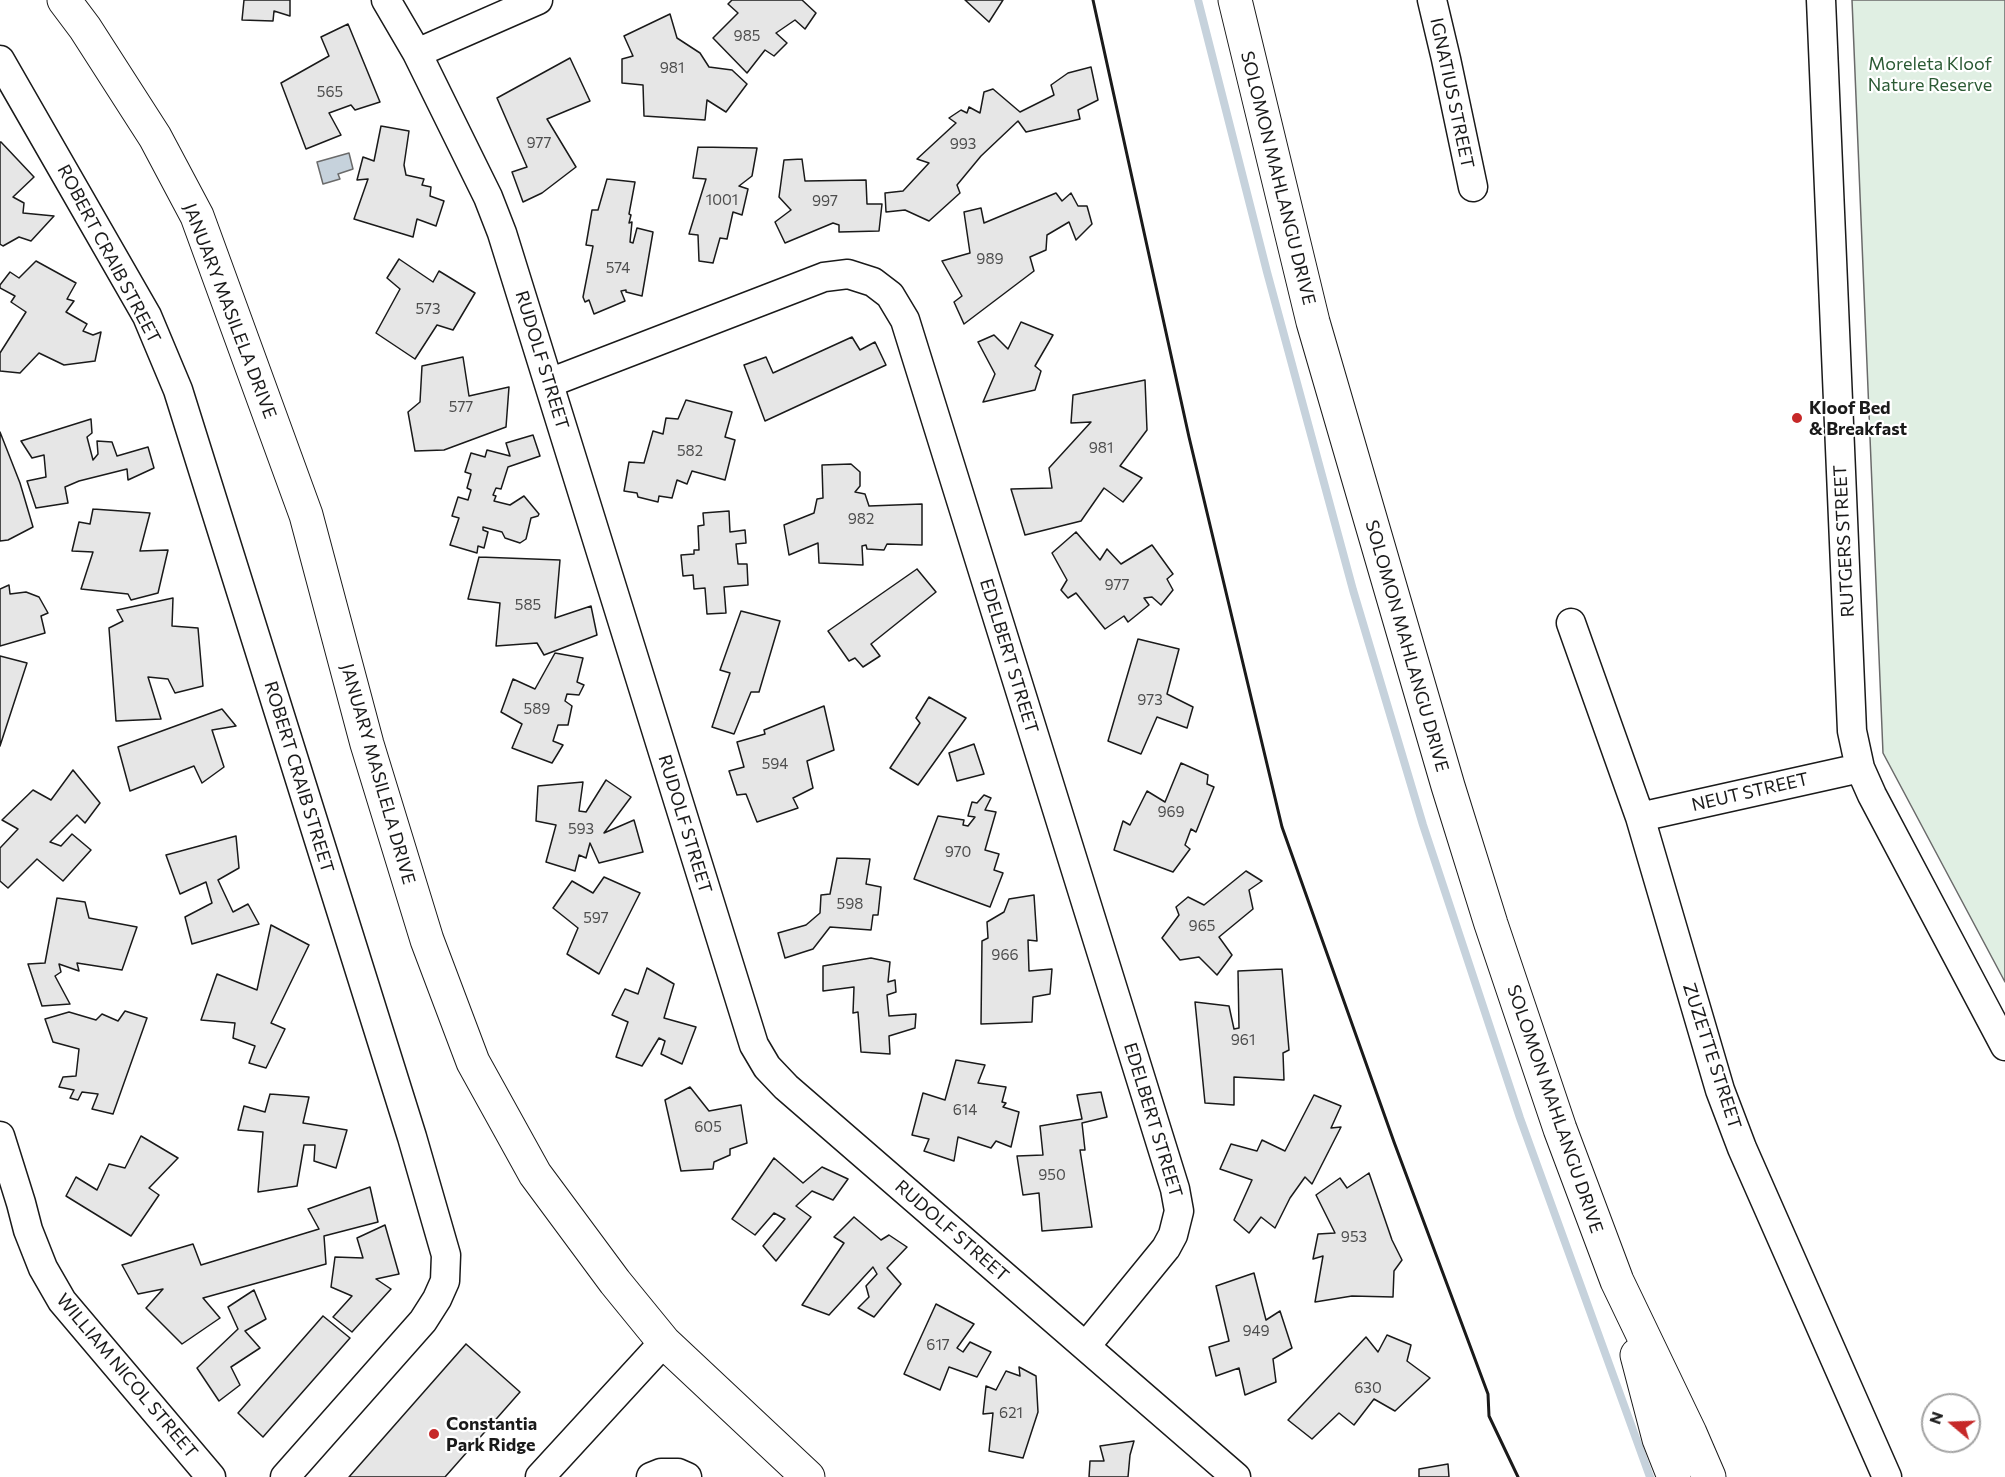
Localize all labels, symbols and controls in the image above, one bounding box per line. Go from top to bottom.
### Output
street label: IGNATIUS STREET [1426,16,1478,170]
house number: 985 [734,27,760,45]
street label: SOLOMON MAHLANGU DRIVE [1236,49,1320,307]
park label: Moreleta Kloof Nature Reserve [1868,53,1992,96]
house number: 981 [660,59,684,77]
house number: 565 [317,83,343,101]
house number: 977 [527,134,551,152]
house number: 993 [950,135,976,153]
street label: ROBERT CRAIB STREET [53,161,165,347]
house number: 1001 [706,191,738,209]
house number: 997 [812,192,838,210]
street label: JANUARY MASILELA DRIVE [179,200,281,422]
house number: 989 [976,250,1004,268]
house number: 574 [606,259,630,277]
street label: RUDOLF STREET [511,288,573,432]
house number: 573 [415,300,441,318]
place label: Kloof Bed & Breakfast [1809,397,1907,440]
house number: 577 [449,398,473,416]
marker: Kloof Bed & Breakfast [1790,411,1804,425]
house number: 981 [1089,439,1113,457]
house number: 582 [677,442,703,460]
street label: RUTGERS STREET [1829,464,1859,618]
house number: 982 [848,510,874,528]
street label: SOLOMON MAHLANGU DRIVE [1361,518,1453,774]
street label: EDELBERT STREET [975,576,1043,736]
house number: 977 [1105,576,1129,594]
house number: 585 [515,596,541,614]
street label: JANUARY MASILELA DRIVE [336,661,420,887]
street label: ROBERT CRAIB STREET [260,679,338,875]
house number: 973 [1137,691,1163,709]
house number: 589 [524,700,550,718]
street label: RUDOLF STREET [654,752,716,896]
house number: 594 [762,755,788,773]
street label: NEUT STREET [1689,768,1811,816]
house number: 969 [1157,803,1185,821]
house number: 593 [568,820,594,838]
house number: 970 [945,843,971,861]
house number: 598 [837,895,863,913]
house number: 597 [583,909,609,927]
house number: 965 [1189,917,1215,935]
house number: 966 [991,946,1019,964]
street label: ZUZETTE STREET [1678,980,1746,1132]
street label: SOLOMON MAHLANGU DRIVE [1502,982,1608,1236]
house number: 961 [1231,1031,1255,1049]
street label: EDELBERT STREET [1119,1040,1187,1200]
house number: 614 [953,1101,977,1119]
house number: 605 [694,1118,722,1136]
house number: 950 [1038,1166,1066,1184]
street label: RUDOLF STREET [891,1176,1013,1286]
house number: 953 [1341,1228,1367,1246]
street label: WILLIAM NICOL STREET [52,1289,202,1463]
house number: 949 [1242,1322,1270,1340]
house number: 617 [926,1336,950,1354]
house number: 630 [1354,1379,1382,1397]
north arrow [1921,1393,1981,1453]
house number: 621 [999,1404,1023,1422]
text: N [1924,1409,1946,1426]
place label: Constantia Park Ridge [446,1413,537,1456]
marker: Constantia Park Ridge [427,1427,441,1441]

